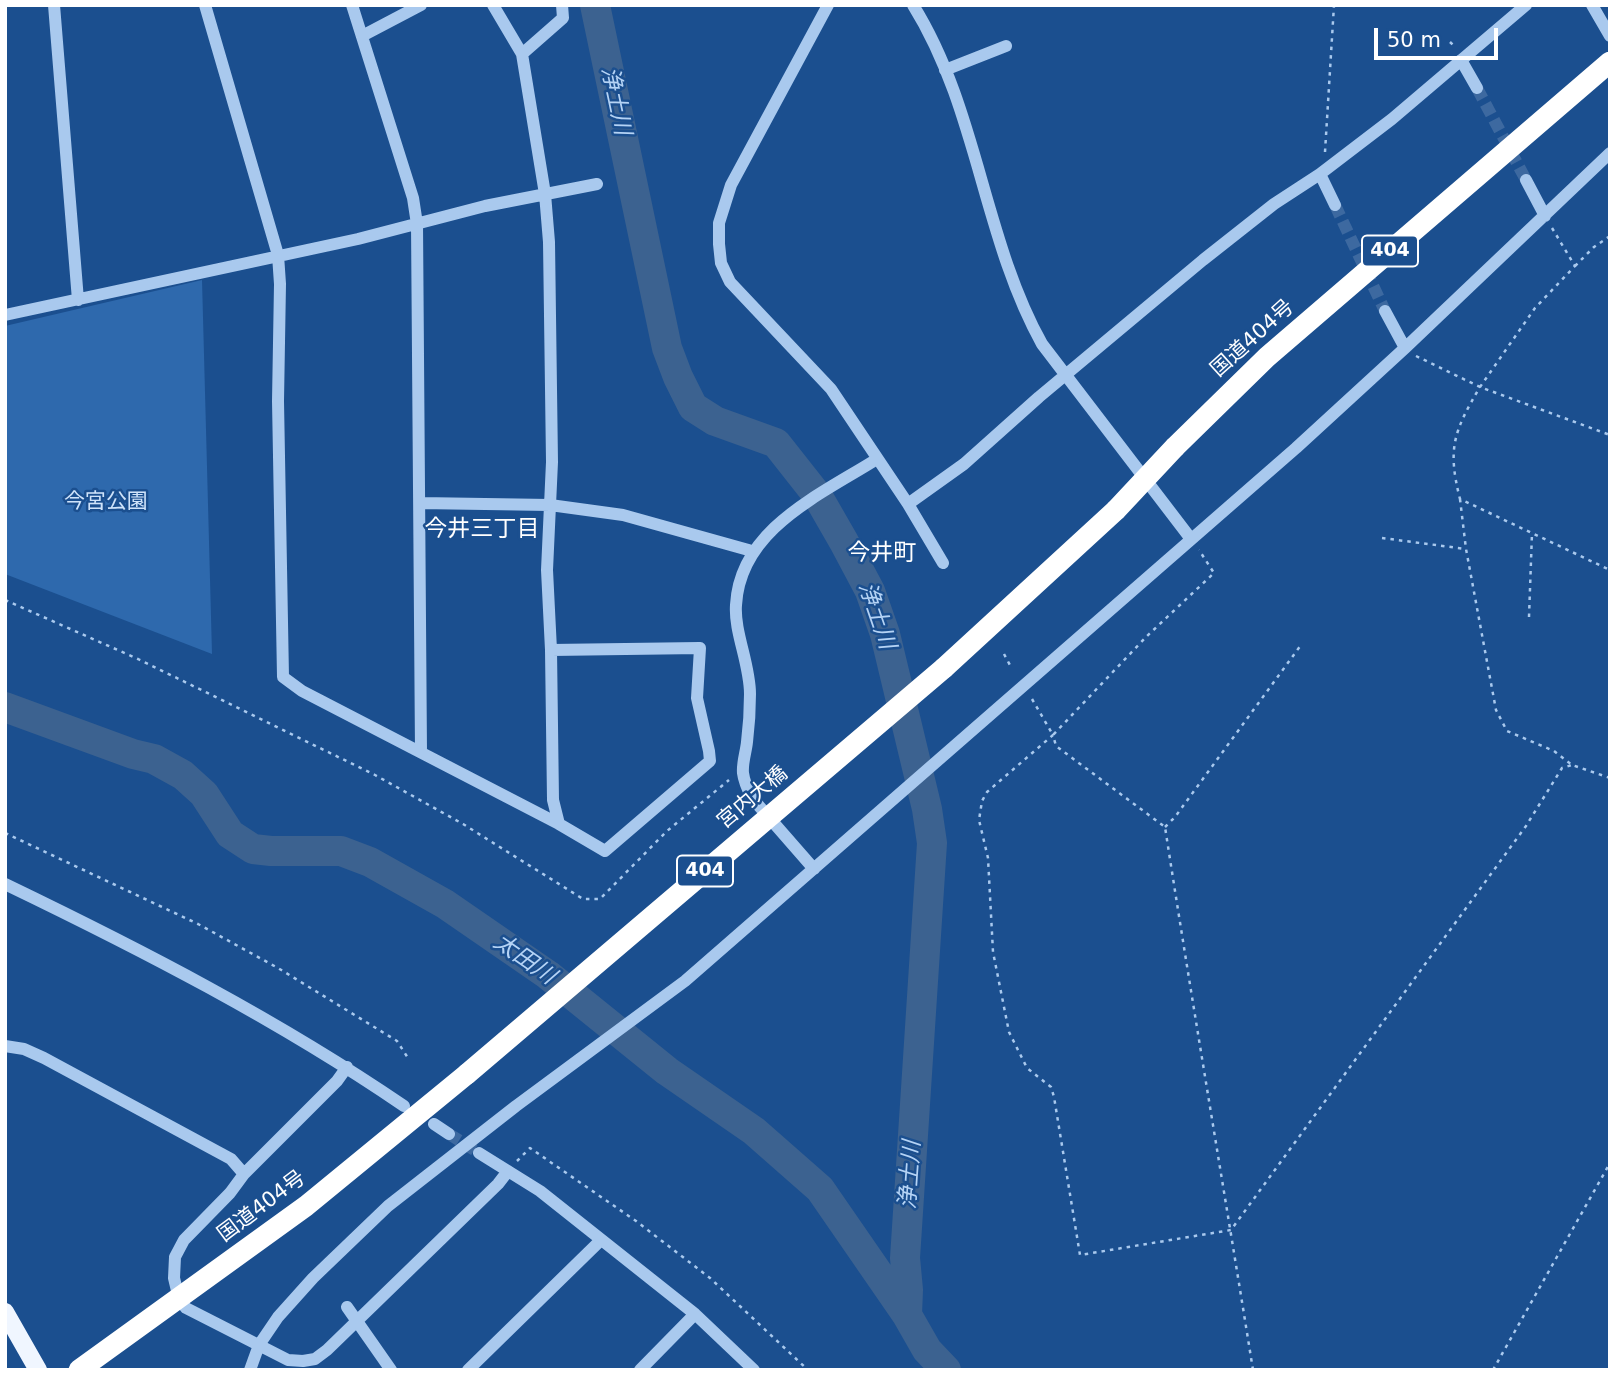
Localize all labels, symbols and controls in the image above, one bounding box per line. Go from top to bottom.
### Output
scale bar [1377,14,1501,58]
text: 50 m [1387,28,1441,52]
water label: 浄土川 [594,64,636,138]
road number: 404 [1362,235,1418,266]
street label: 国道404号 [1206,295,1300,383]
park label: 今宮公園 [64,490,148,516]
district label: 今井三丁目 [425,516,539,544]
district label: 今井町 [848,540,916,568]
water label: 浄土川 [852,579,900,653]
street label: 宮内大橋 [713,761,793,835]
road number: 404 [677,856,733,886]
water label: 太田川 [488,929,560,991]
water label: 浄土川 [895,1140,927,1210]
street label: 国道404号 [213,1166,311,1248]

